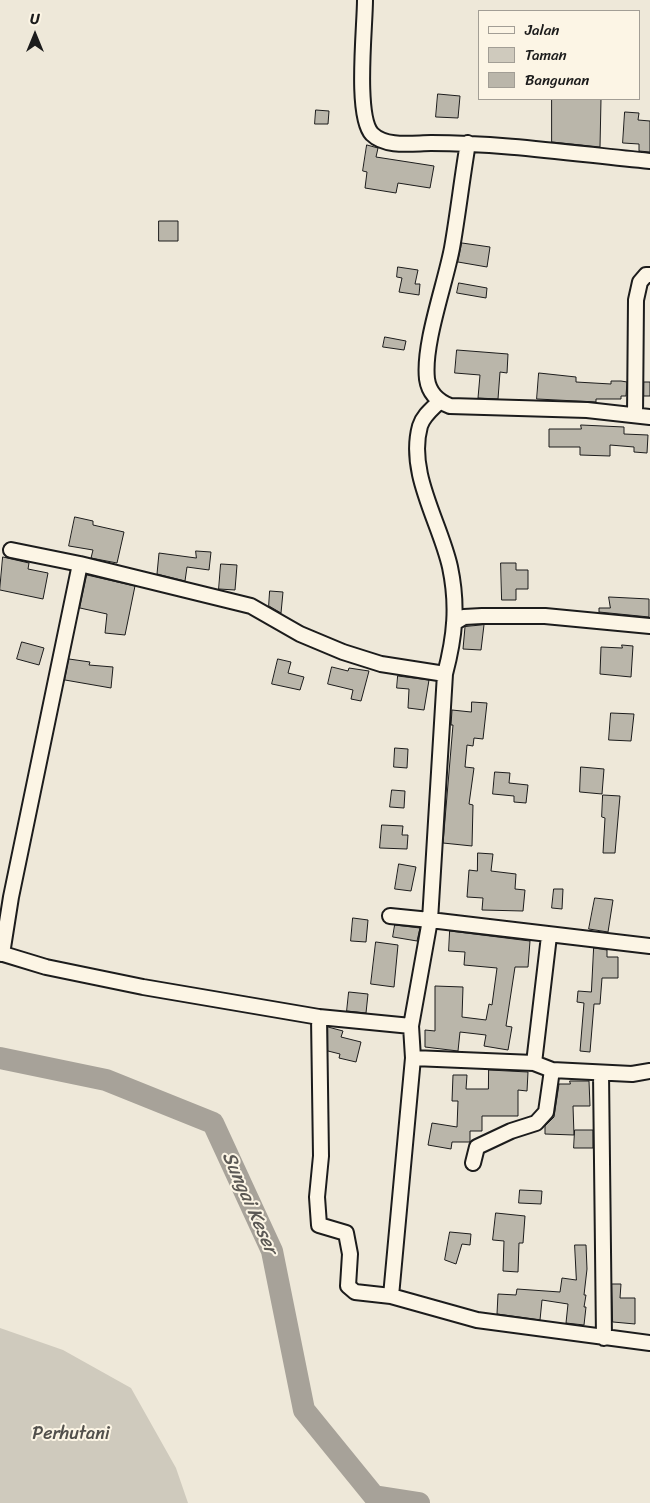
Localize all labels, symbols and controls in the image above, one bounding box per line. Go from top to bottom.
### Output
text: U [30,7,40,32]
north arrow [10,10,60,60]
legend [478,10,640,100]
text: Jalan [525,17,559,43]
text: Taman [525,42,567,68]
text: Bangunan [525,67,589,93]
water label: Sungai Keser [216,1148,282,1258]
park label: Perhutani [32,1423,110,1445]

